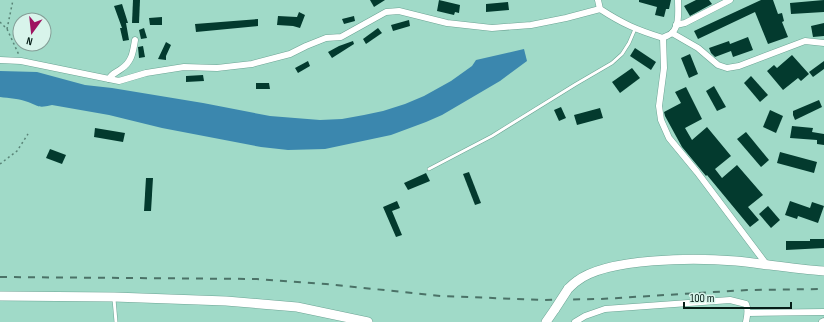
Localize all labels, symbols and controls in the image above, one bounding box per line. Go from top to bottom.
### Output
north arrow [12,12,52,52]
text: N [25,34,34,48]
scale bar [684,284,791,310]
text: 100 m [690,291,715,306]

